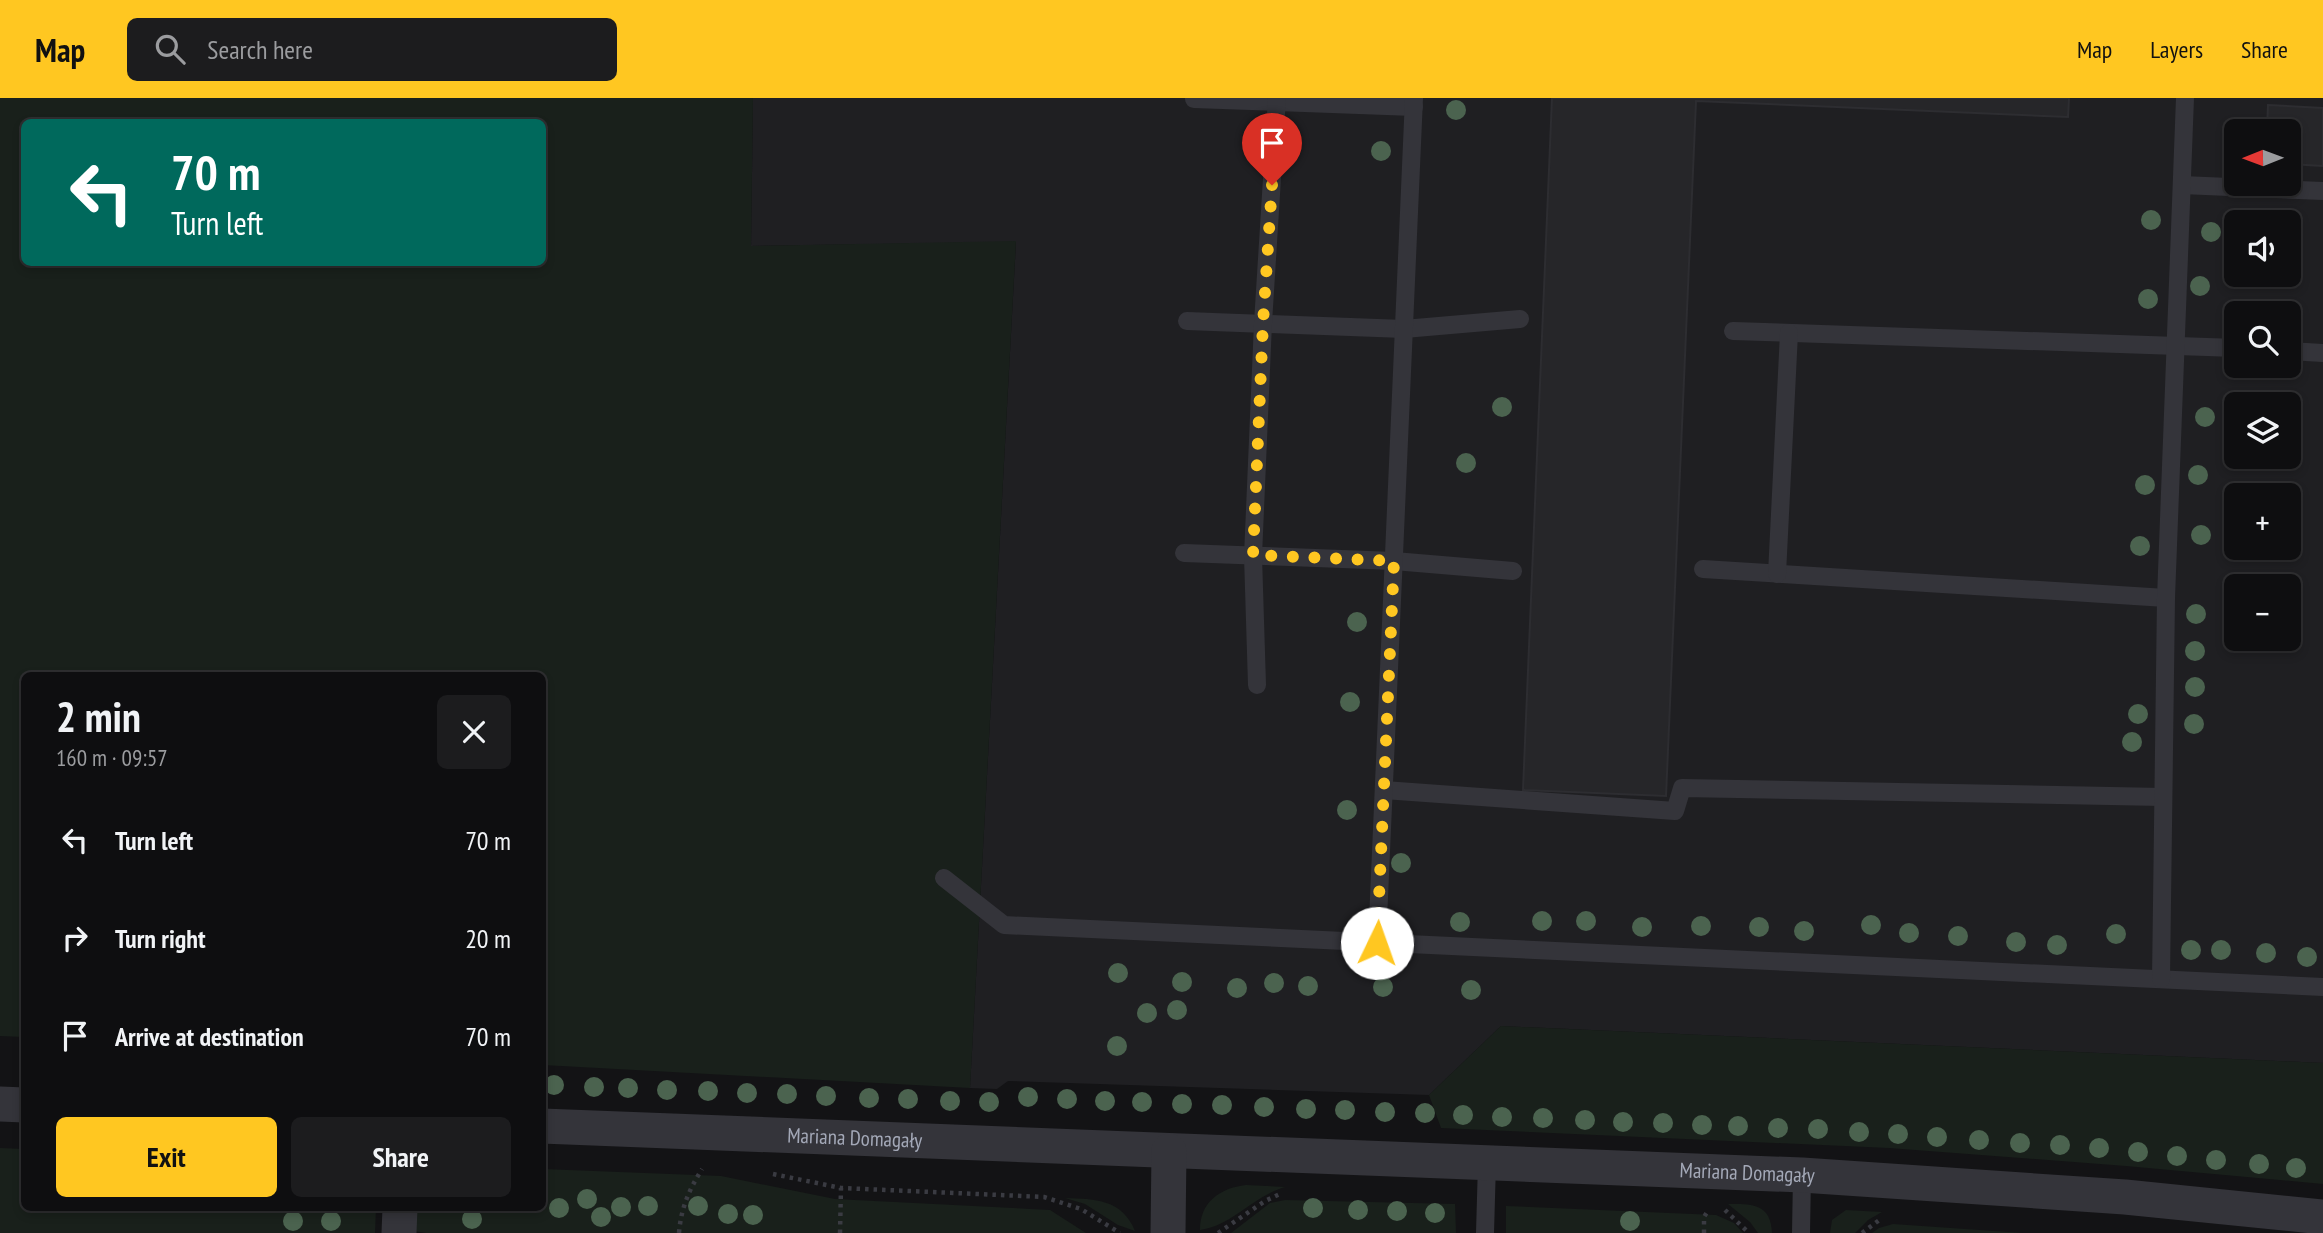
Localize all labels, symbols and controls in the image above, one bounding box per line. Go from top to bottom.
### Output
search box [127,18,617,81]
text: Map [35,28,85,71]
icon: search [151,30,189,68]
text: Search here [207,33,313,66]
text: Map [2077,34,2112,65]
text: Layers [2150,34,2203,65]
text: Share [2241,34,2288,65]
pin [1242,113,1302,185]
north arrow [2224,119,2301,196]
map controls [2224,119,2301,651]
icon: arrive [1253,124,1291,162]
text: 70 m [171,140,260,204]
icon: left [56,147,147,238]
text: Turn left [171,202,263,244]
button: sound [2224,210,2301,287]
button: search [2224,301,2301,378]
button: layers [2224,392,2301,469]
button: + [2224,483,2301,560]
button: − [2224,574,2301,651]
text: 2 min [56,689,141,744]
button: close [437,695,511,769]
text: 160 m · 09:57 [56,743,168,772]
icon: left [56,821,94,859]
text: Turn left [115,824,193,857]
text: 70 m [465,824,511,857]
position arrow [1340,906,1414,980]
icon: right [56,919,94,957]
text: Turn right [115,922,206,955]
text: 20 m [465,922,511,955]
icon: arrive [56,1017,94,1055]
text: Arrive at destination [115,1020,304,1053]
text: 70 m [465,1020,511,1053]
button: Exit [56,1117,277,1197]
button: Share [291,1117,511,1197]
street label: Mariana Domagały [787,1122,923,1154]
street label: Mariana Domagały [1679,1156,1816,1189]

